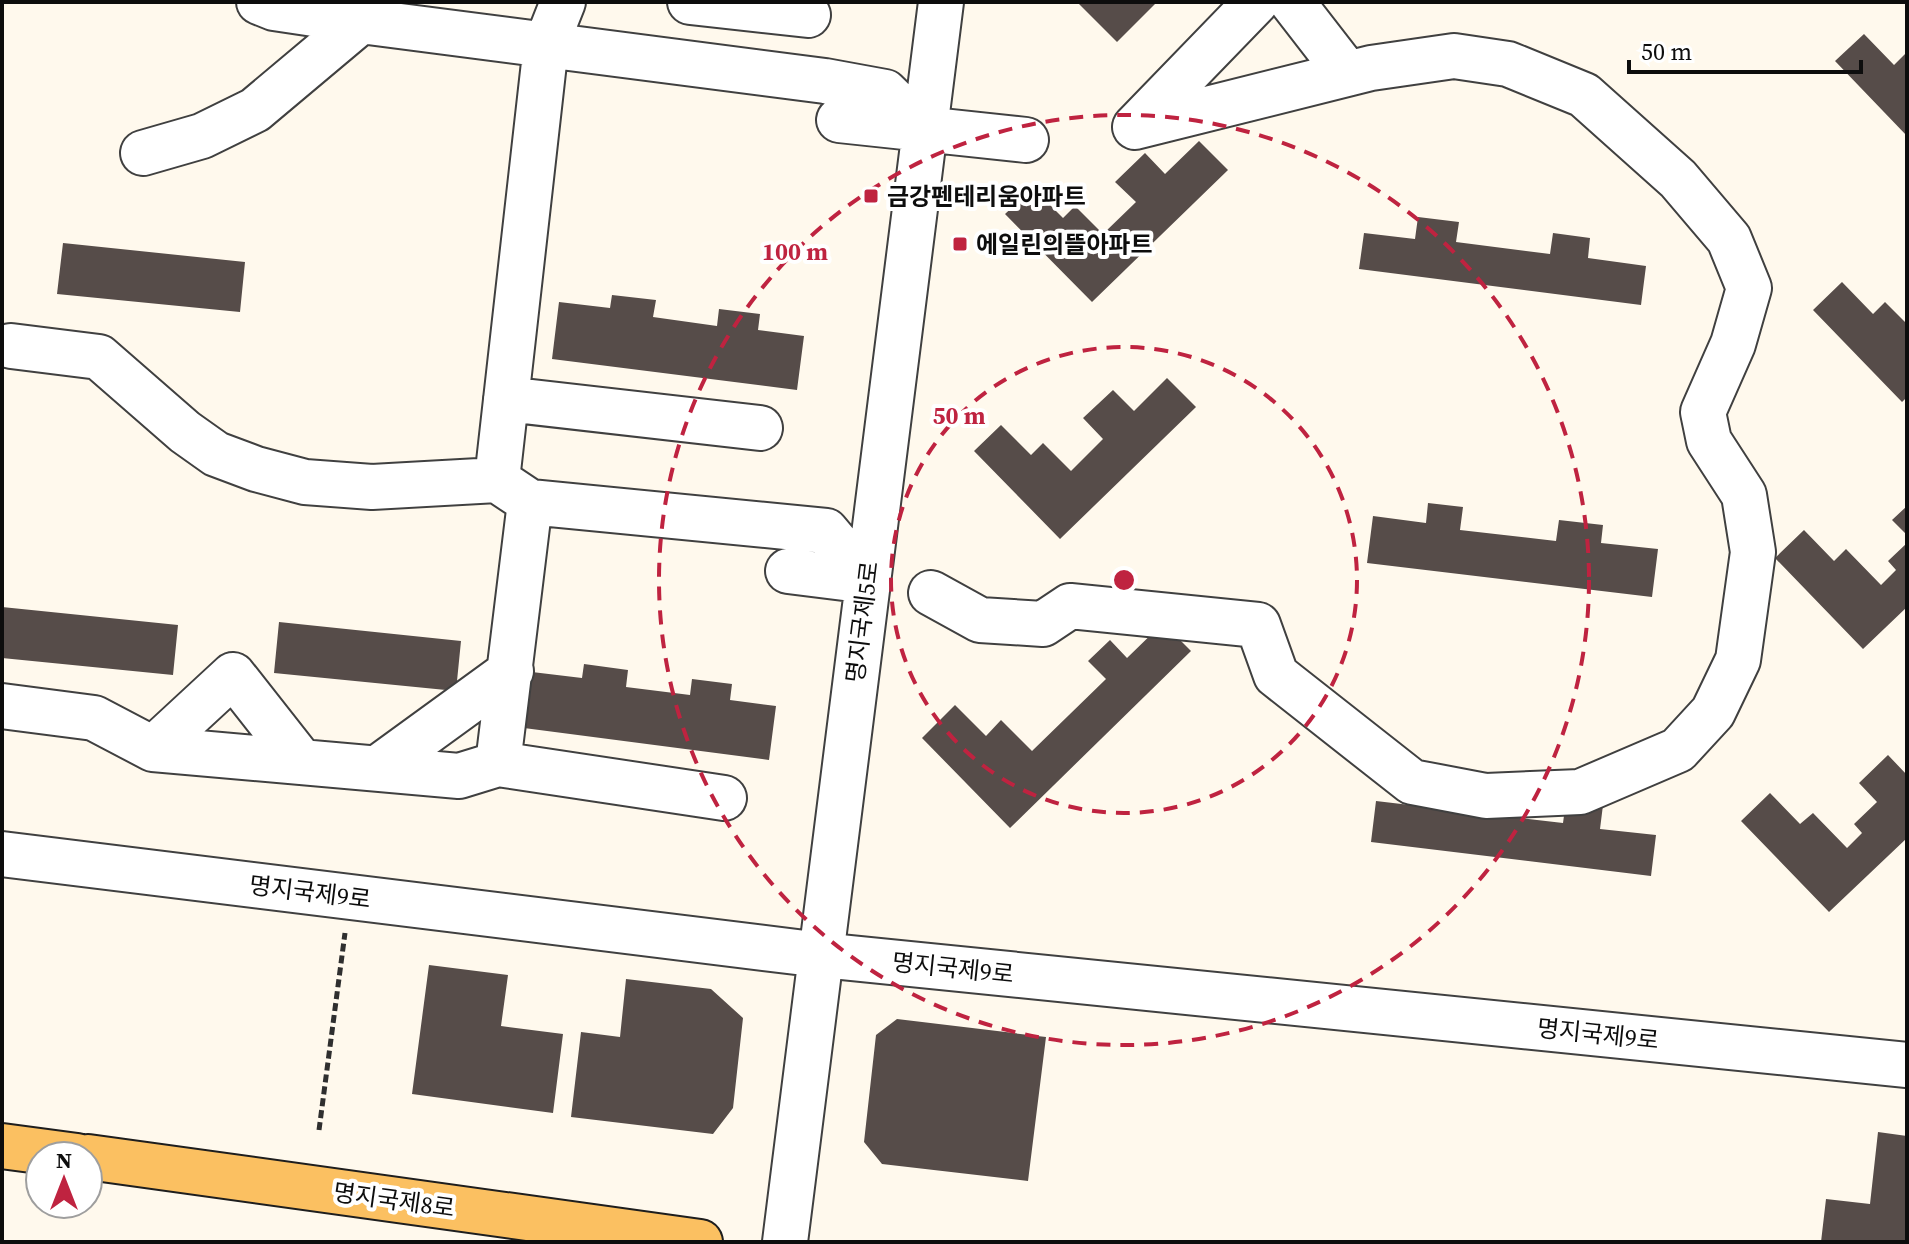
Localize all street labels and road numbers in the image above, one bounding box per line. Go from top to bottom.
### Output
street label: 명지국제5로 [838,559,886,685]
street label: 명지국제9로 [247,868,373,916]
street label: 명지국제9로 [890,945,1016,991]
street label: 명지국제9로 [1535,1011,1661,1057]
street label: 명지국제8로 [331,1175,457,1225]

